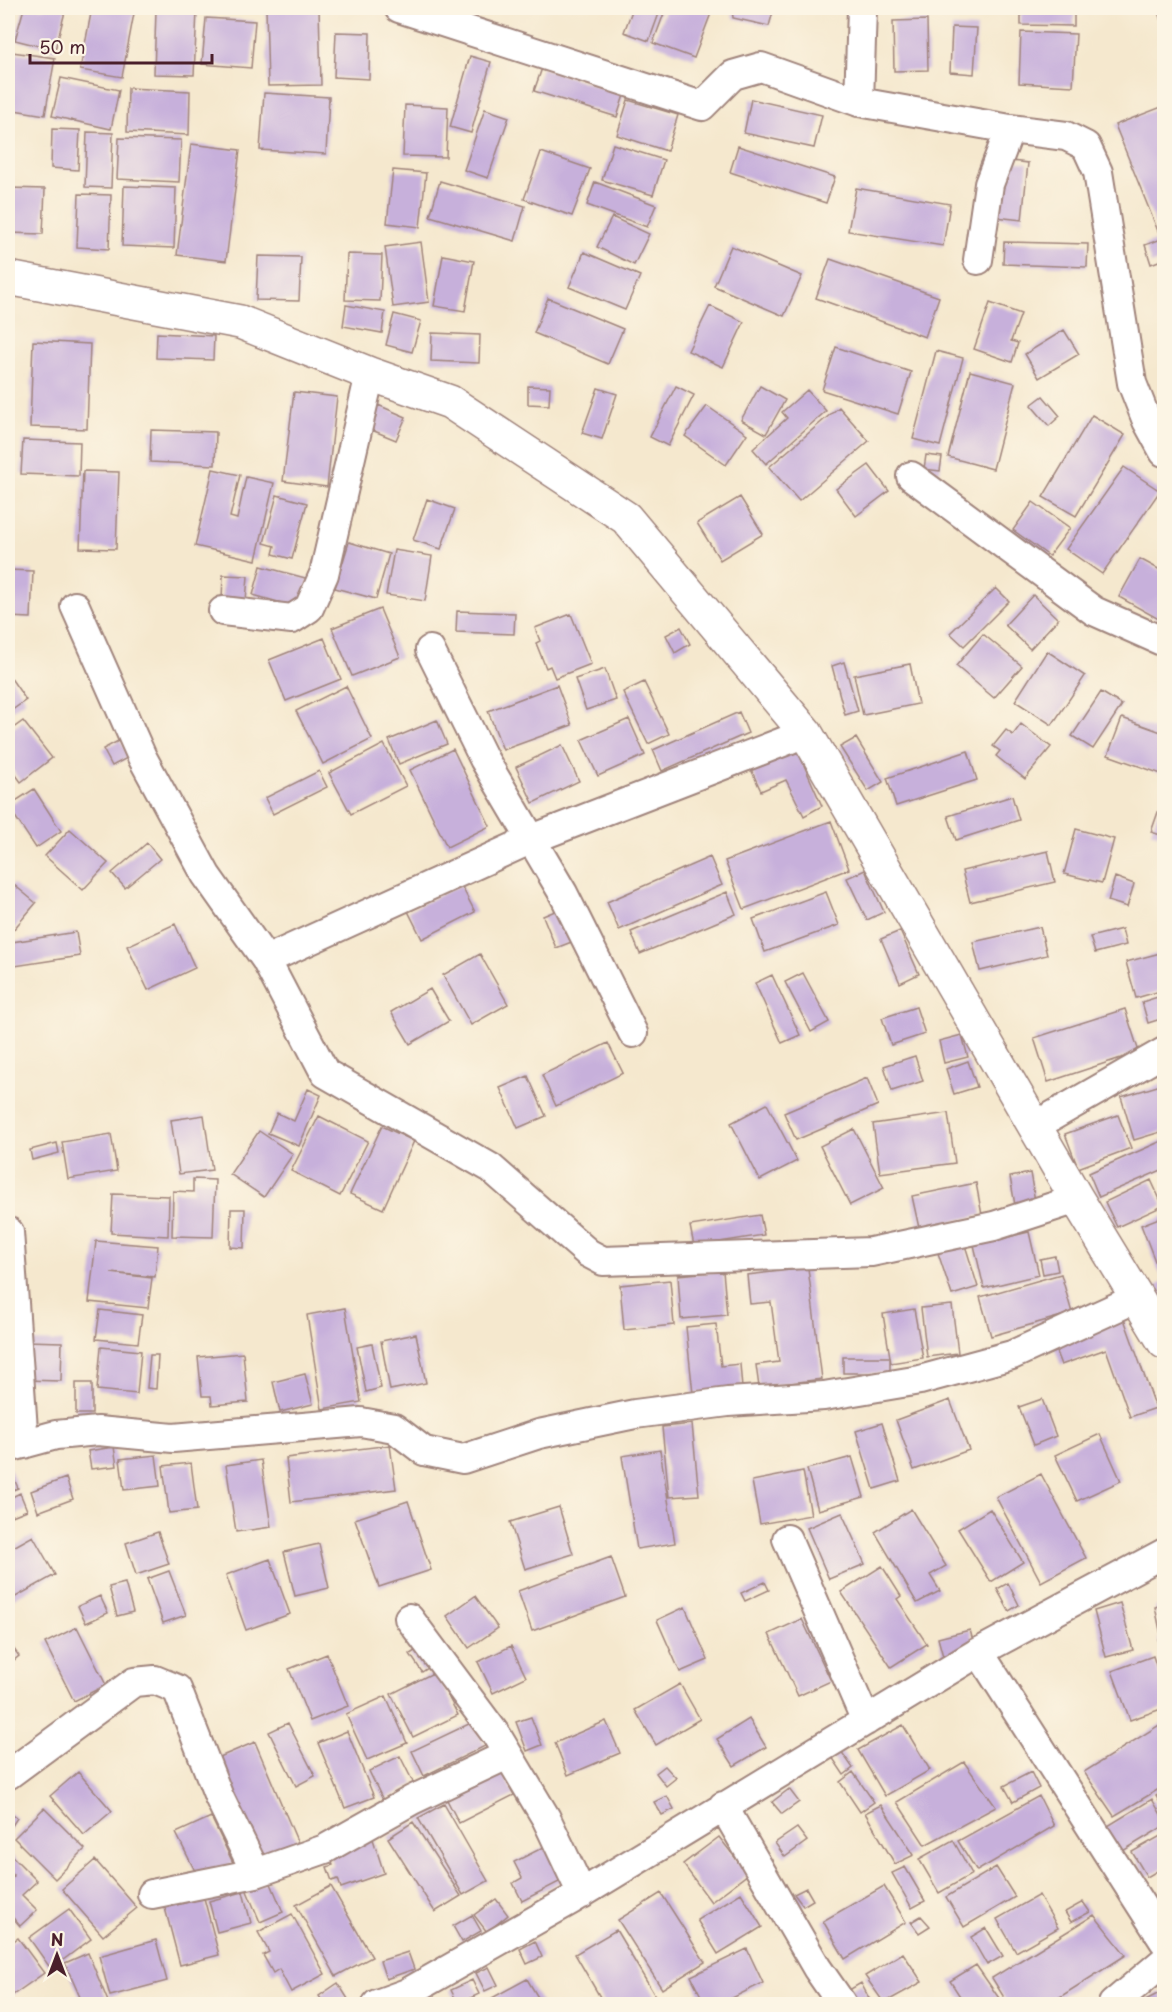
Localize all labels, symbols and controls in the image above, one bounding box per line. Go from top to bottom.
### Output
scale bar [30,27,212,65]
text: 50 m [39,33,86,60]
north arrow [27,1925,87,1985]
text: N [51,1927,63,1951]

